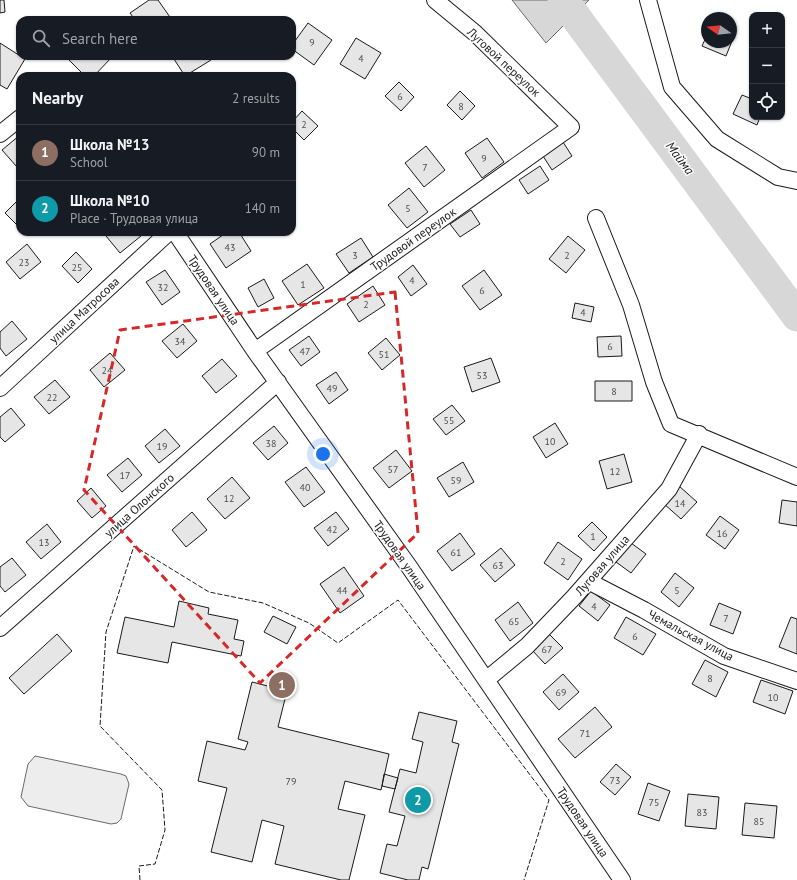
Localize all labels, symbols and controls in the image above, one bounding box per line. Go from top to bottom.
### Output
north arrow [701,12,737,48]
map controls [749,12,785,120]
button: + [749,12,785,48]
search box [16,16,296,60]
street label: Луговой переулок [464,24,544,100]
icon: search [30,27,52,49]
text: Search here [62,29,138,48]
house number: 9 [309,36,315,49]
button: − [749,48,785,84]
house number: 4 [358,52,364,65]
button: locate [749,84,785,120]
text: Nearby [32,87,83,109]
text: 2 results [232,90,280,107]
house number: 6 [397,90,403,103]
house number: 8 [458,100,464,113]
house number: 2 [301,118,307,131]
text: Школа №13 [70,135,150,154]
water label: Майма [662,138,698,178]
text: 1 [41,144,49,161]
text: 90 m [252,144,280,161]
house number: 9 [481,152,487,165]
text: School [70,154,108,171]
house number: 7 [422,161,428,174]
text: Школа №10 [70,191,150,210]
text: 2 [41,200,49,217]
text: 140 m [245,200,280,217]
house number: 5 [405,202,411,215]
street label: Трудовой переулок [367,204,459,274]
text: Place · Трудовая улица [70,210,198,227]
house number: 43 [225,241,235,254]
house number: 3 [352,249,358,262]
house number: 2 [564,249,570,262]
street label: Трудовая улица [185,252,243,328]
house number: 23 [19,256,29,269]
house number: 25 [72,261,82,274]
street label: улица Матросова [46,274,122,346]
house number: 4 [409,274,415,287]
house number: 1 [300,278,306,291]
house number: 32 [158,281,168,294]
house number: 6 [479,284,485,297]
house number: 2 [363,298,369,311]
house number: 4 [580,306,586,319]
house number: 34 [175,335,186,348]
house number: 6 [607,340,613,353]
house number: 47 [300,345,310,358]
house number: 51 [379,348,389,361]
house number: 24 [102,364,113,377]
house number: 53 [477,369,487,382]
house number: 49 [327,382,337,395]
house number: 8 [611,385,617,398]
house number: 22 [47,391,57,404]
house number: 55 [444,414,454,427]
house number: 10 [545,435,556,448]
house number: 38 [266,437,276,450]
house number: 19 [157,440,167,453]
your location [313,444,333,464]
house number: 57 [388,463,398,476]
house number: 12 [610,465,620,478]
house number: 17 [120,469,130,482]
street label: улица Олонского [101,470,177,540]
house number: 59 [451,474,461,487]
house number: 40 [300,481,311,494]
house number: 12 [224,492,234,505]
house number: 14 [675,497,686,510]
street label: Трудовая улица [371,517,430,593]
house number: 42 [327,523,337,536]
house number: 16 [717,527,727,540]
house number: 1 [590,530,596,543]
street label: Луговая улица [571,532,632,599]
house number: 13 [39,536,49,549]
house number: 61 [451,546,461,559]
house number: 2 [560,555,566,568]
house number: 63 [493,559,503,572]
house number: 44 [337,584,348,597]
house number: 5 [674,584,680,597]
house number: 4 [591,600,597,613]
street label: Чемальская улица [646,606,737,664]
house number: 7 [723,612,729,625]
house number: 65 [509,615,519,628]
house number: 6 [632,630,638,643]
house number: 67 [542,643,552,656]
pin: 1 [269,670,295,700]
house number: 8 [707,672,713,685]
house number: 69 [556,686,566,699]
house number: 10 [768,691,779,704]
house number: 71 [580,727,590,740]
house number: 73 [610,774,620,787]
house number: 79 [286,775,296,788]
street label: Трудовая улица [554,784,612,860]
pin: 2 [405,785,431,815]
house number: 75 [649,796,659,809]
house number: 83 [697,806,707,819]
house number: 85 [754,815,764,828]

